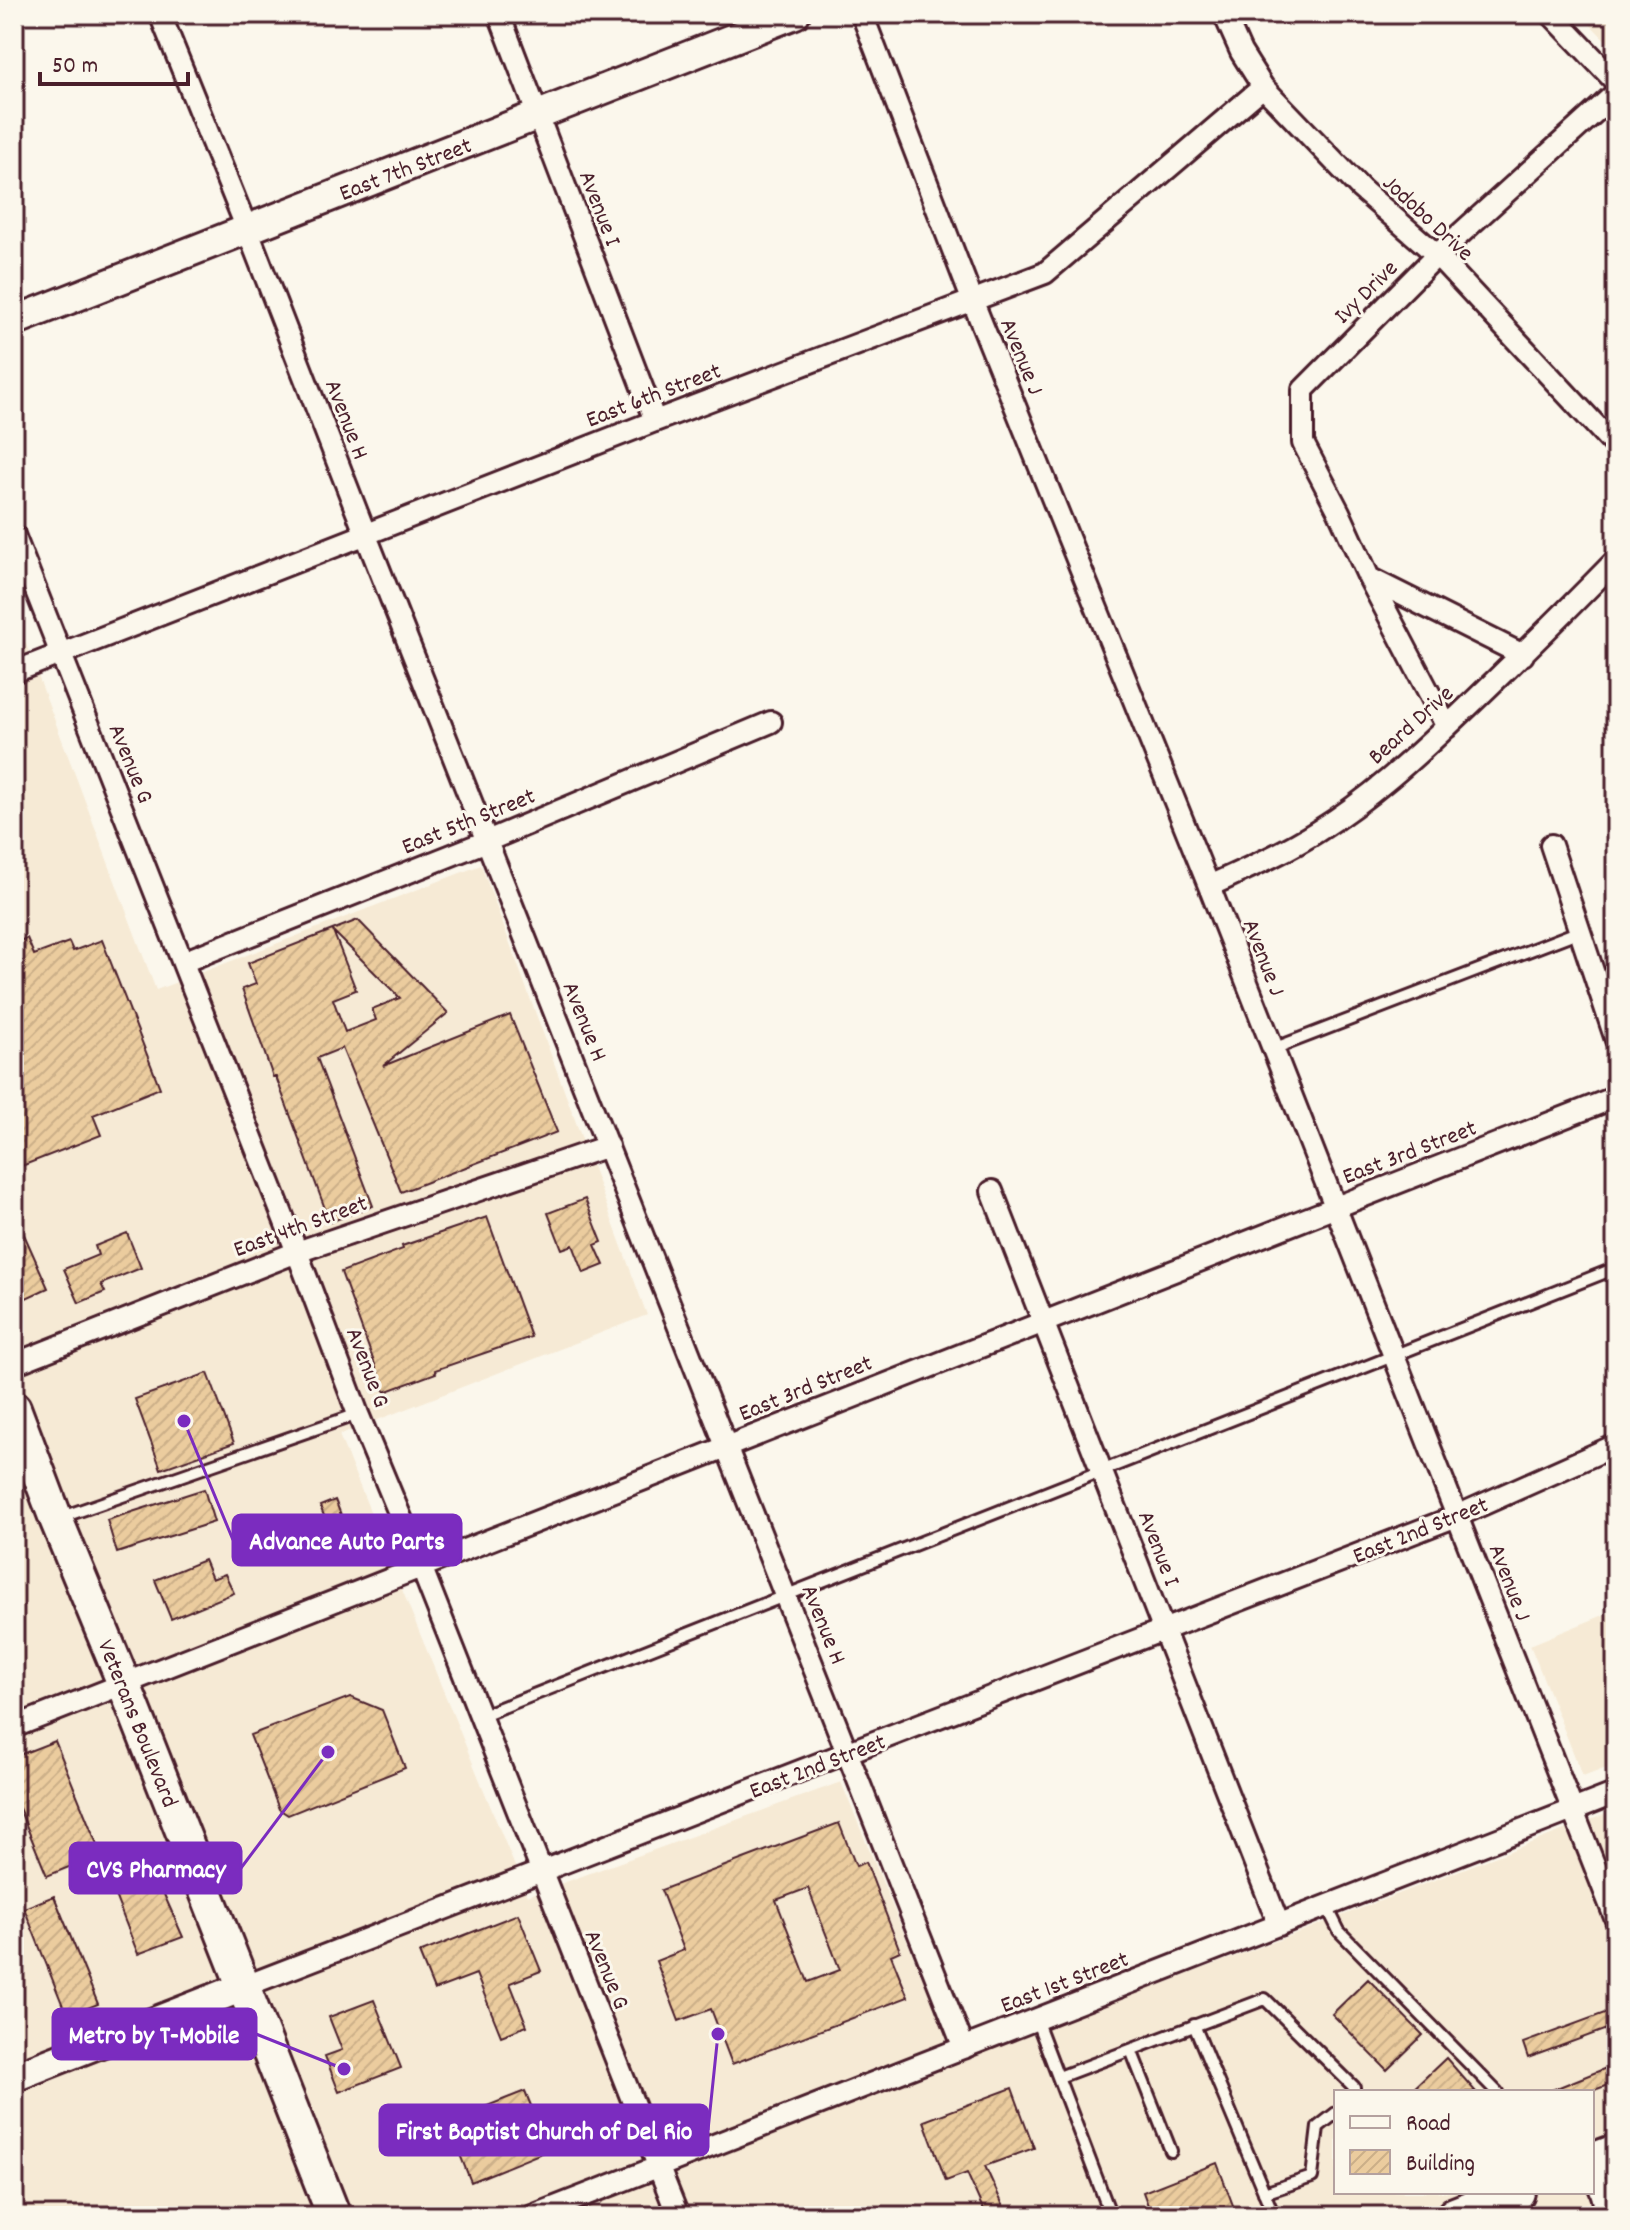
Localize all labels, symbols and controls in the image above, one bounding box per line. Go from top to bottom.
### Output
scale bar [40,36,188,86]
text: 50 m [52,50,98,84]
street label: East 7th Street [335,130,477,212]
street label: Avenue I [568,166,628,252]
street label: Jodobo Drive [1374,168,1480,271]
street label: Ivy Drive [1327,253,1407,333]
street label: Avenue J [989,314,1051,401]
street label: East 6th Street [582,355,727,438]
street label: Avenue H [314,375,376,465]
street label: Beard Drive [1362,678,1462,774]
street label: Avenue G [98,719,161,809]
street label: East 5th Street [397,780,541,865]
street label: Avenue J [1232,915,1292,1001]
street label: Avenue H [552,977,615,1067]
street label: East 3rd Street [1338,1113,1482,1195]
street label: East 4th Street [229,1188,373,1268]
street label: Avenue G [335,1323,397,1413]
street label: East 3rd Street [734,1348,878,1432]
street label: East 2nd Street [1348,1489,1494,1574]
street label: Avenue I [1127,1506,1187,1592]
callout: Advance Auto Parts [233,1515,461,1565]
text: Advance Auto Parts [249,1525,445,1562]
street label: Avenue J [1478,1540,1538,1626]
street label: Avenue H [791,1580,854,1670]
street label: Veterans Boulevard [87,1635,185,1813]
street label: East 2nd Street [745,1726,891,1809]
callout: CVS Pharmacy [70,1843,241,1893]
text: CVS Pharmacy [86,1853,227,1890]
street label: Avenue G [574,1925,637,2015]
street label: East 1st Street [996,1944,1134,2024]
callout: Metro by T-Mobile [53,2009,256,2059]
text: Metro by T-Mobile [69,2019,239,2056]
legend [1334,2090,1594,2194]
callout: First Baptist Church of Del Rio [380,2105,708,2155]
text: Road [1406,2108,1451,2142]
text: First Baptist Church of Del Rio [396,2115,693,2152]
text: Building [1406,2148,1475,2182]

